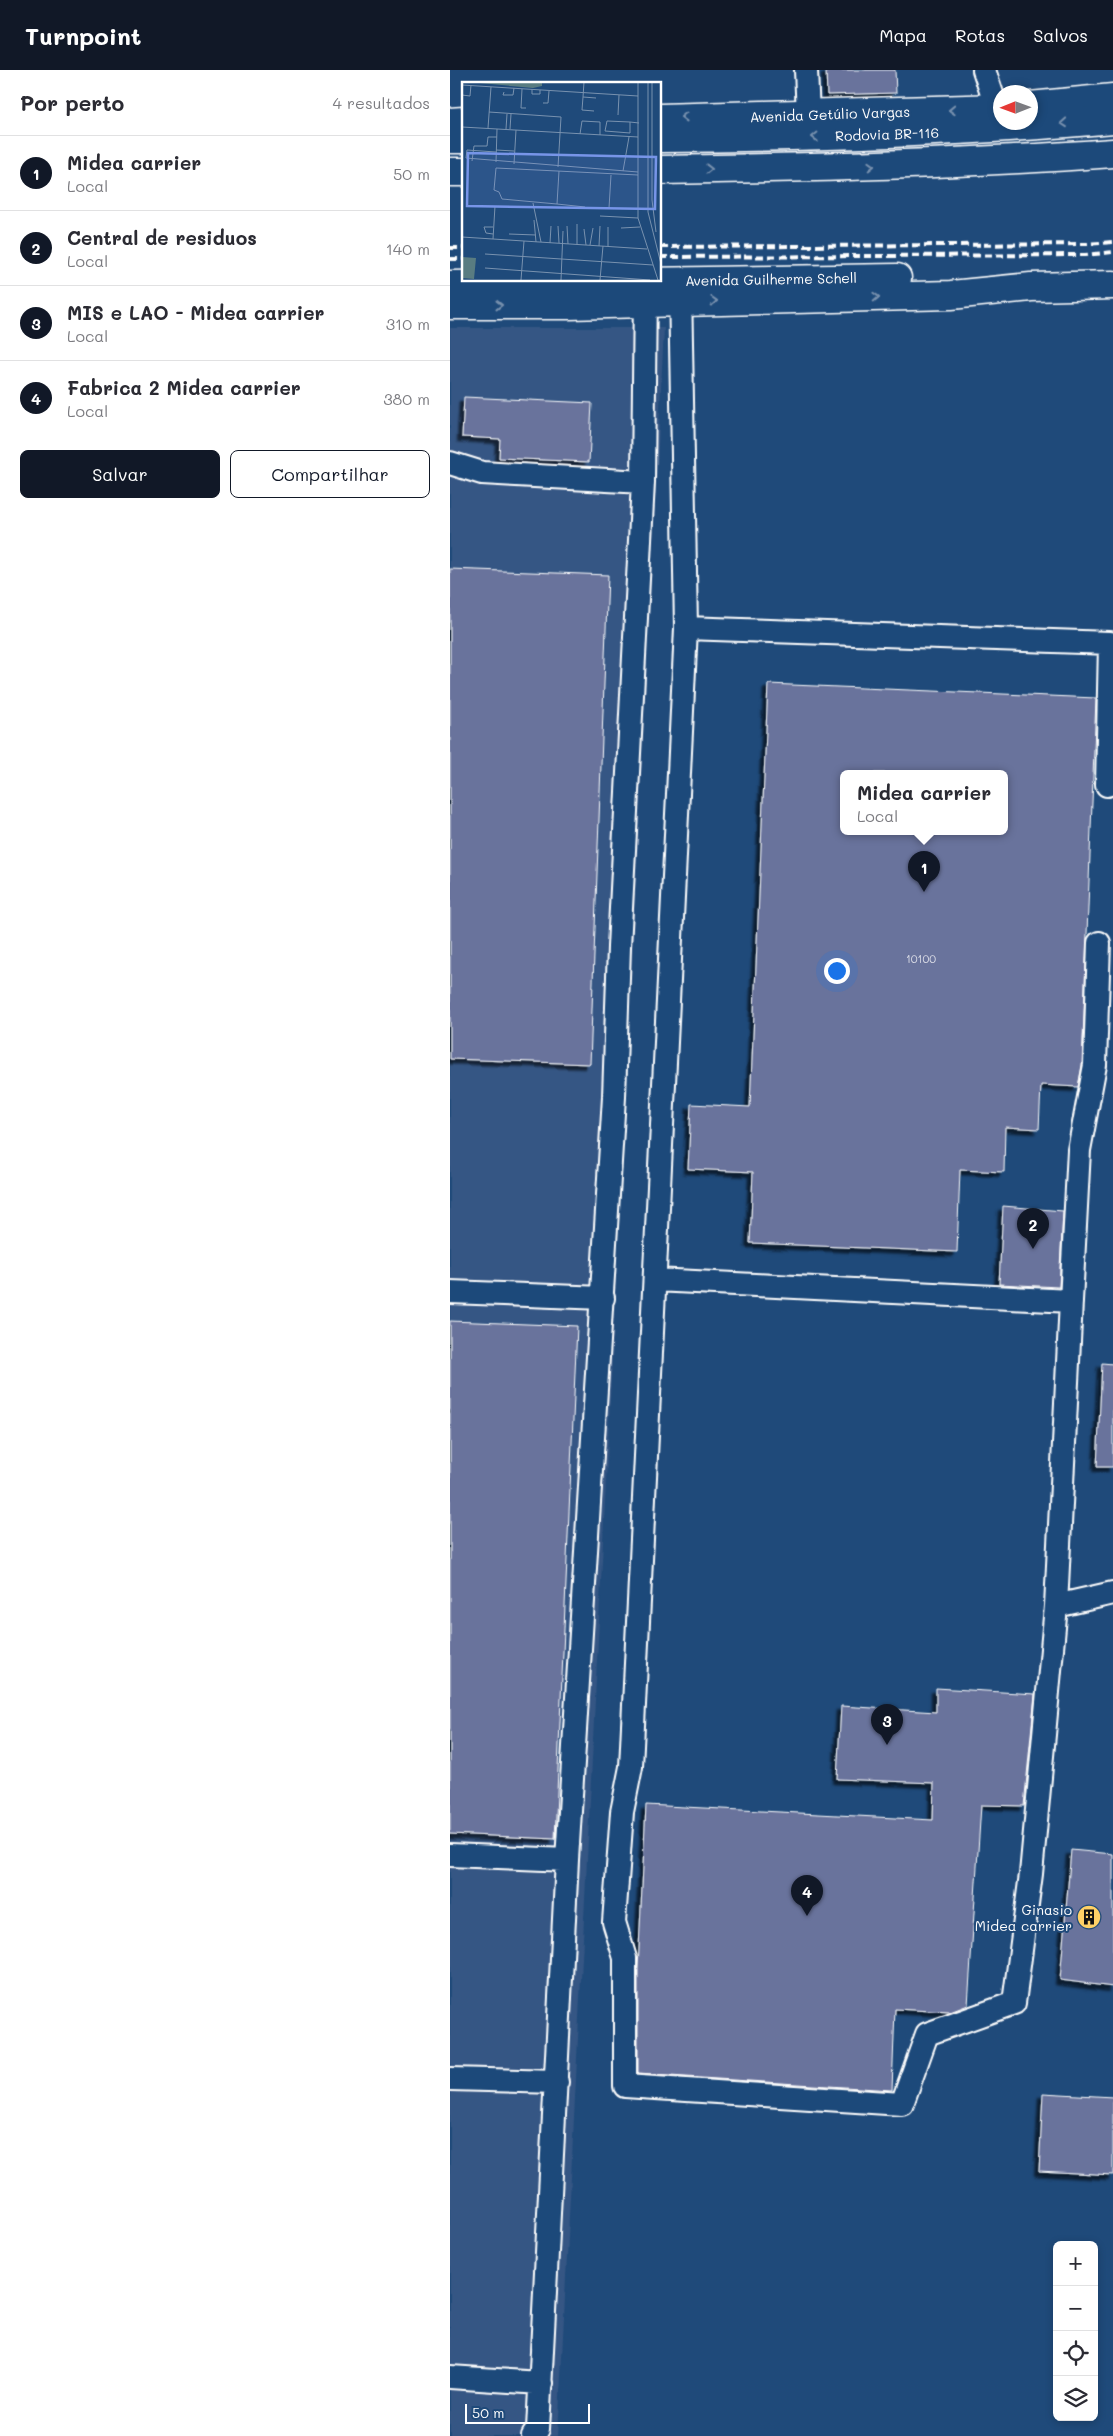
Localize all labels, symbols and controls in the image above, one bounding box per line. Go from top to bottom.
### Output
text: Turnpoint [25,20,141,51]
text: Mapa [879,23,927,47]
text: Rotas [955,23,1005,47]
text: Salvos [1033,23,1088,47]
inset map [462,82,661,281]
north arrow [993,85,1038,130]
text: Por perto [20,89,124,116]
text: 4 resultados [333,92,430,113]
street label: Avenida Getúlio Vargas [750,102,910,126]
one-way arrow [948,105,956,115]
one-way arrow [680,112,688,122]
one-way arrow [1060,117,1068,128]
street label: Rodovia BR-116 [835,123,939,145]
one-way arrow [811,131,819,142]
text: Midea carrier [67,150,201,175]
one-way arrow [868,161,875,171]
text: 1 [32,163,40,184]
text: 50 m [393,163,430,184]
one-way arrow [705,164,713,174]
text: Local [67,175,108,196]
text: Central de residuos [67,225,257,250]
text: 2 [32,238,40,259]
text: 140 m [386,238,430,259]
text: Local [67,250,108,271]
street label: Avenida Guilherme Schell [685,268,857,290]
one-way arrow [872,292,880,302]
one-way arrow [710,296,718,307]
text: MIS e LAO - Midea carrier [67,300,324,325]
one-way arrow [495,300,503,310]
text: 3 [31,313,41,334]
text: 310 m [386,313,430,334]
text: Local [67,325,108,346]
text: Fabrica 2 Midea carrier [67,375,301,400]
text: 4 [31,388,41,409]
text: 380 m [383,388,430,409]
text: Local [67,400,108,421]
button: Salvar [20,450,220,498]
button: Compartilhar [230,450,430,498]
popup [840,770,1008,835]
text: Midea carrier [857,780,991,805]
text: Local [857,805,898,826]
pin: 1 [908,851,940,892]
house number: 10100 [906,951,936,966]
your location [824,958,850,984]
pin: 2 [1017,1208,1049,1249]
pin: 3 [871,1704,903,1745]
pin: 4 [791,1875,823,1916]
place label: Ginasio Midea carrier [975,1900,1072,1935]
building icon: Ginasio Midea carrier [1076,1904,1102,1930]
map controls [1053,2241,1098,2421]
button: + [1053,2241,1098,2286]
button: − [1053,2286,1098,2331]
button: locate [1053,2331,1098,2376]
button: layers [1053,2376,1098,2421]
scale bar [465,2401,590,2424]
text: 50 m [472,2403,504,2422]

